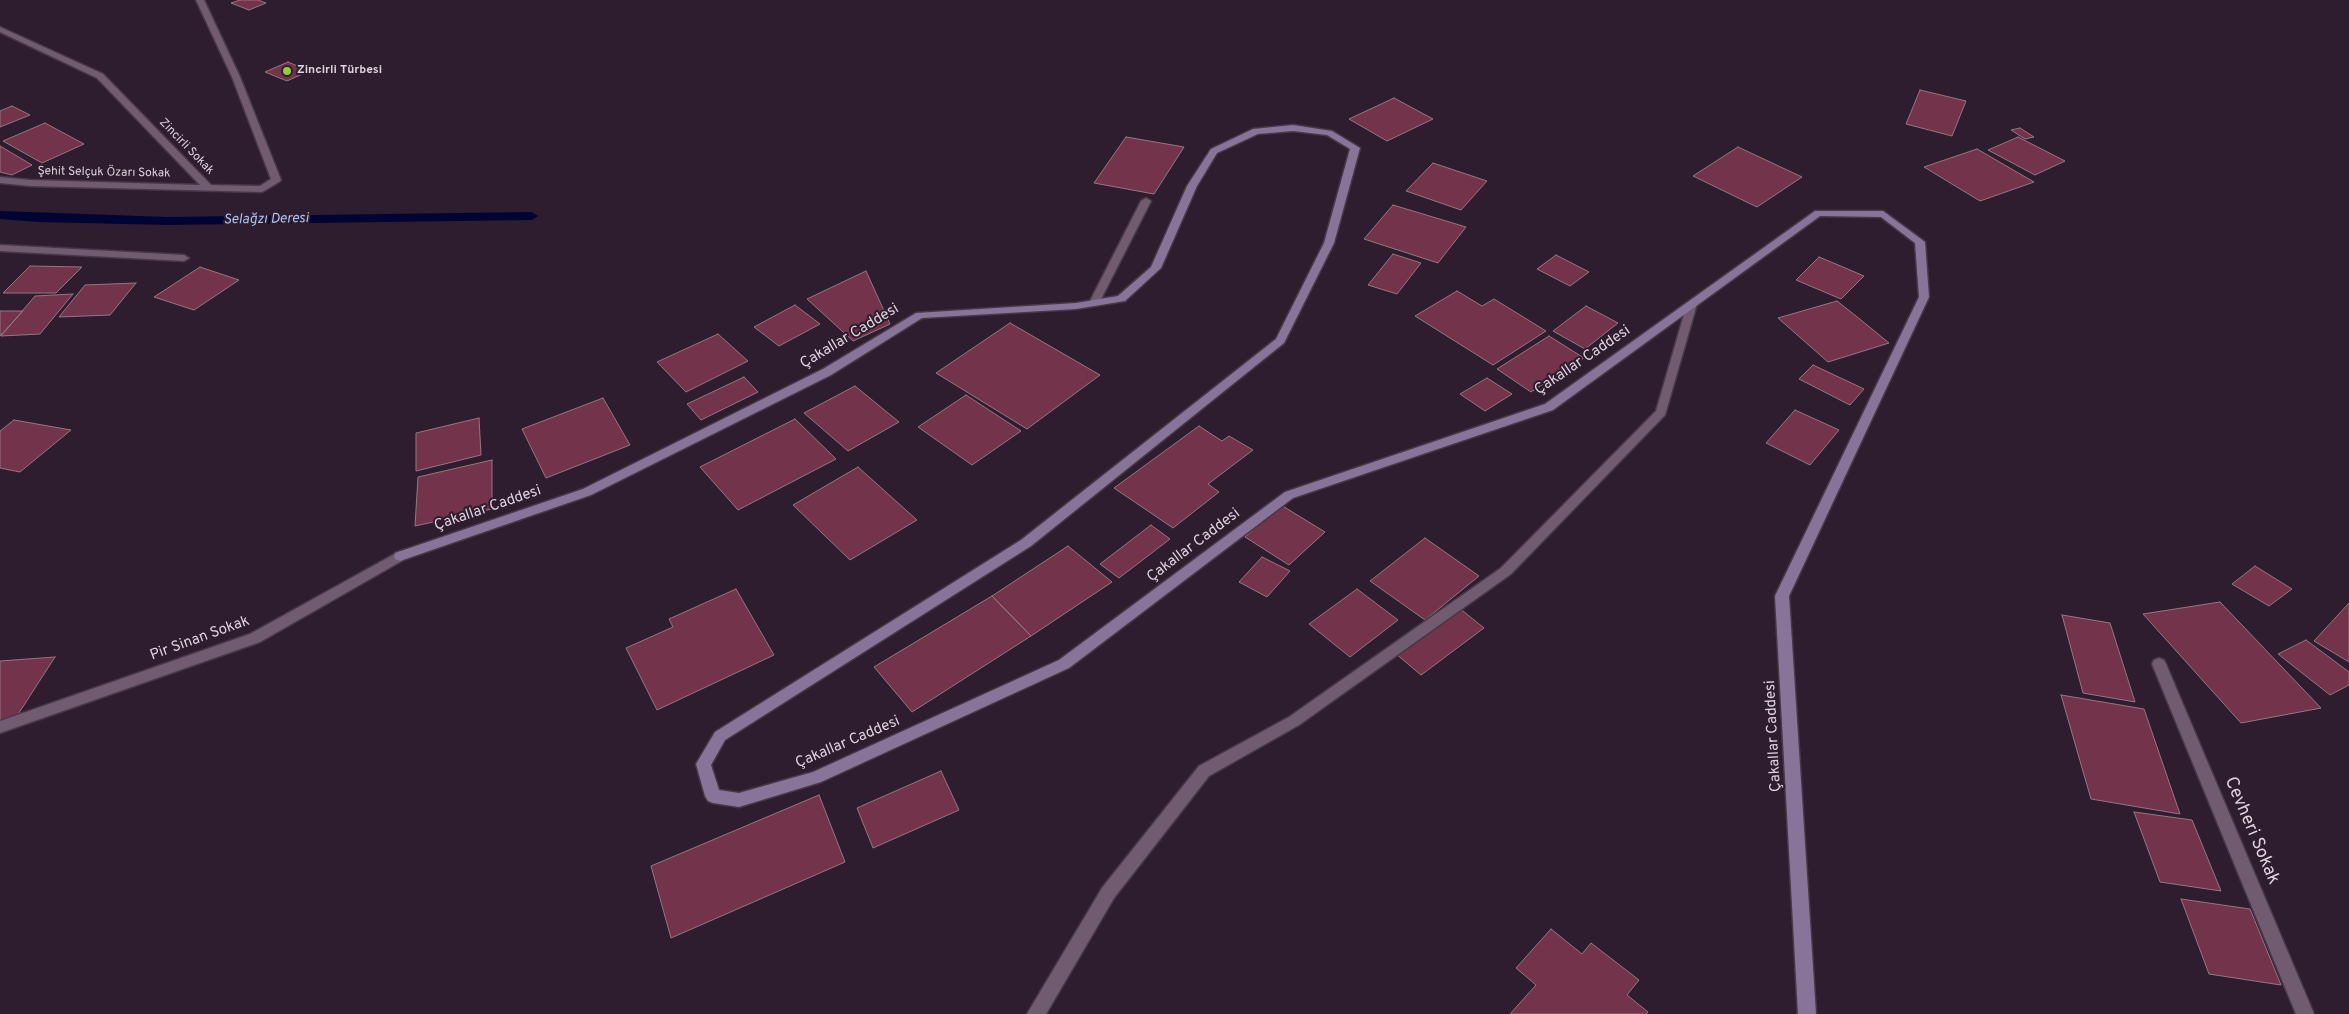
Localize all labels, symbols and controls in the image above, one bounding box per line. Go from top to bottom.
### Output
place label: Zincirli Türbesi [297,64,382,78]
marker: Zincirli Türbesi [281,65,293,77]
street label: Zincirli Sokak [156,116,216,178]
street label: Şehit Selçuk Özarı Sokak [37,165,171,181]
water label: Selağzı Deresi [223,211,309,229]
street label: Çakallar Caddesi [797,300,903,374]
street label: Çakallar Caddesi [1532,322,1634,400]
street label: Çakallar Caddesi [432,482,544,536]
street label: Çakallar Caddesi [1144,505,1244,587]
street label: Pir Sinan Sokak [148,613,252,665]
street label: Çakallar Caddesi [1762,680,1786,792]
street label: Çakallar Caddesi [793,713,903,773]
street label: Cevheri Sokak [2219,774,2283,888]

